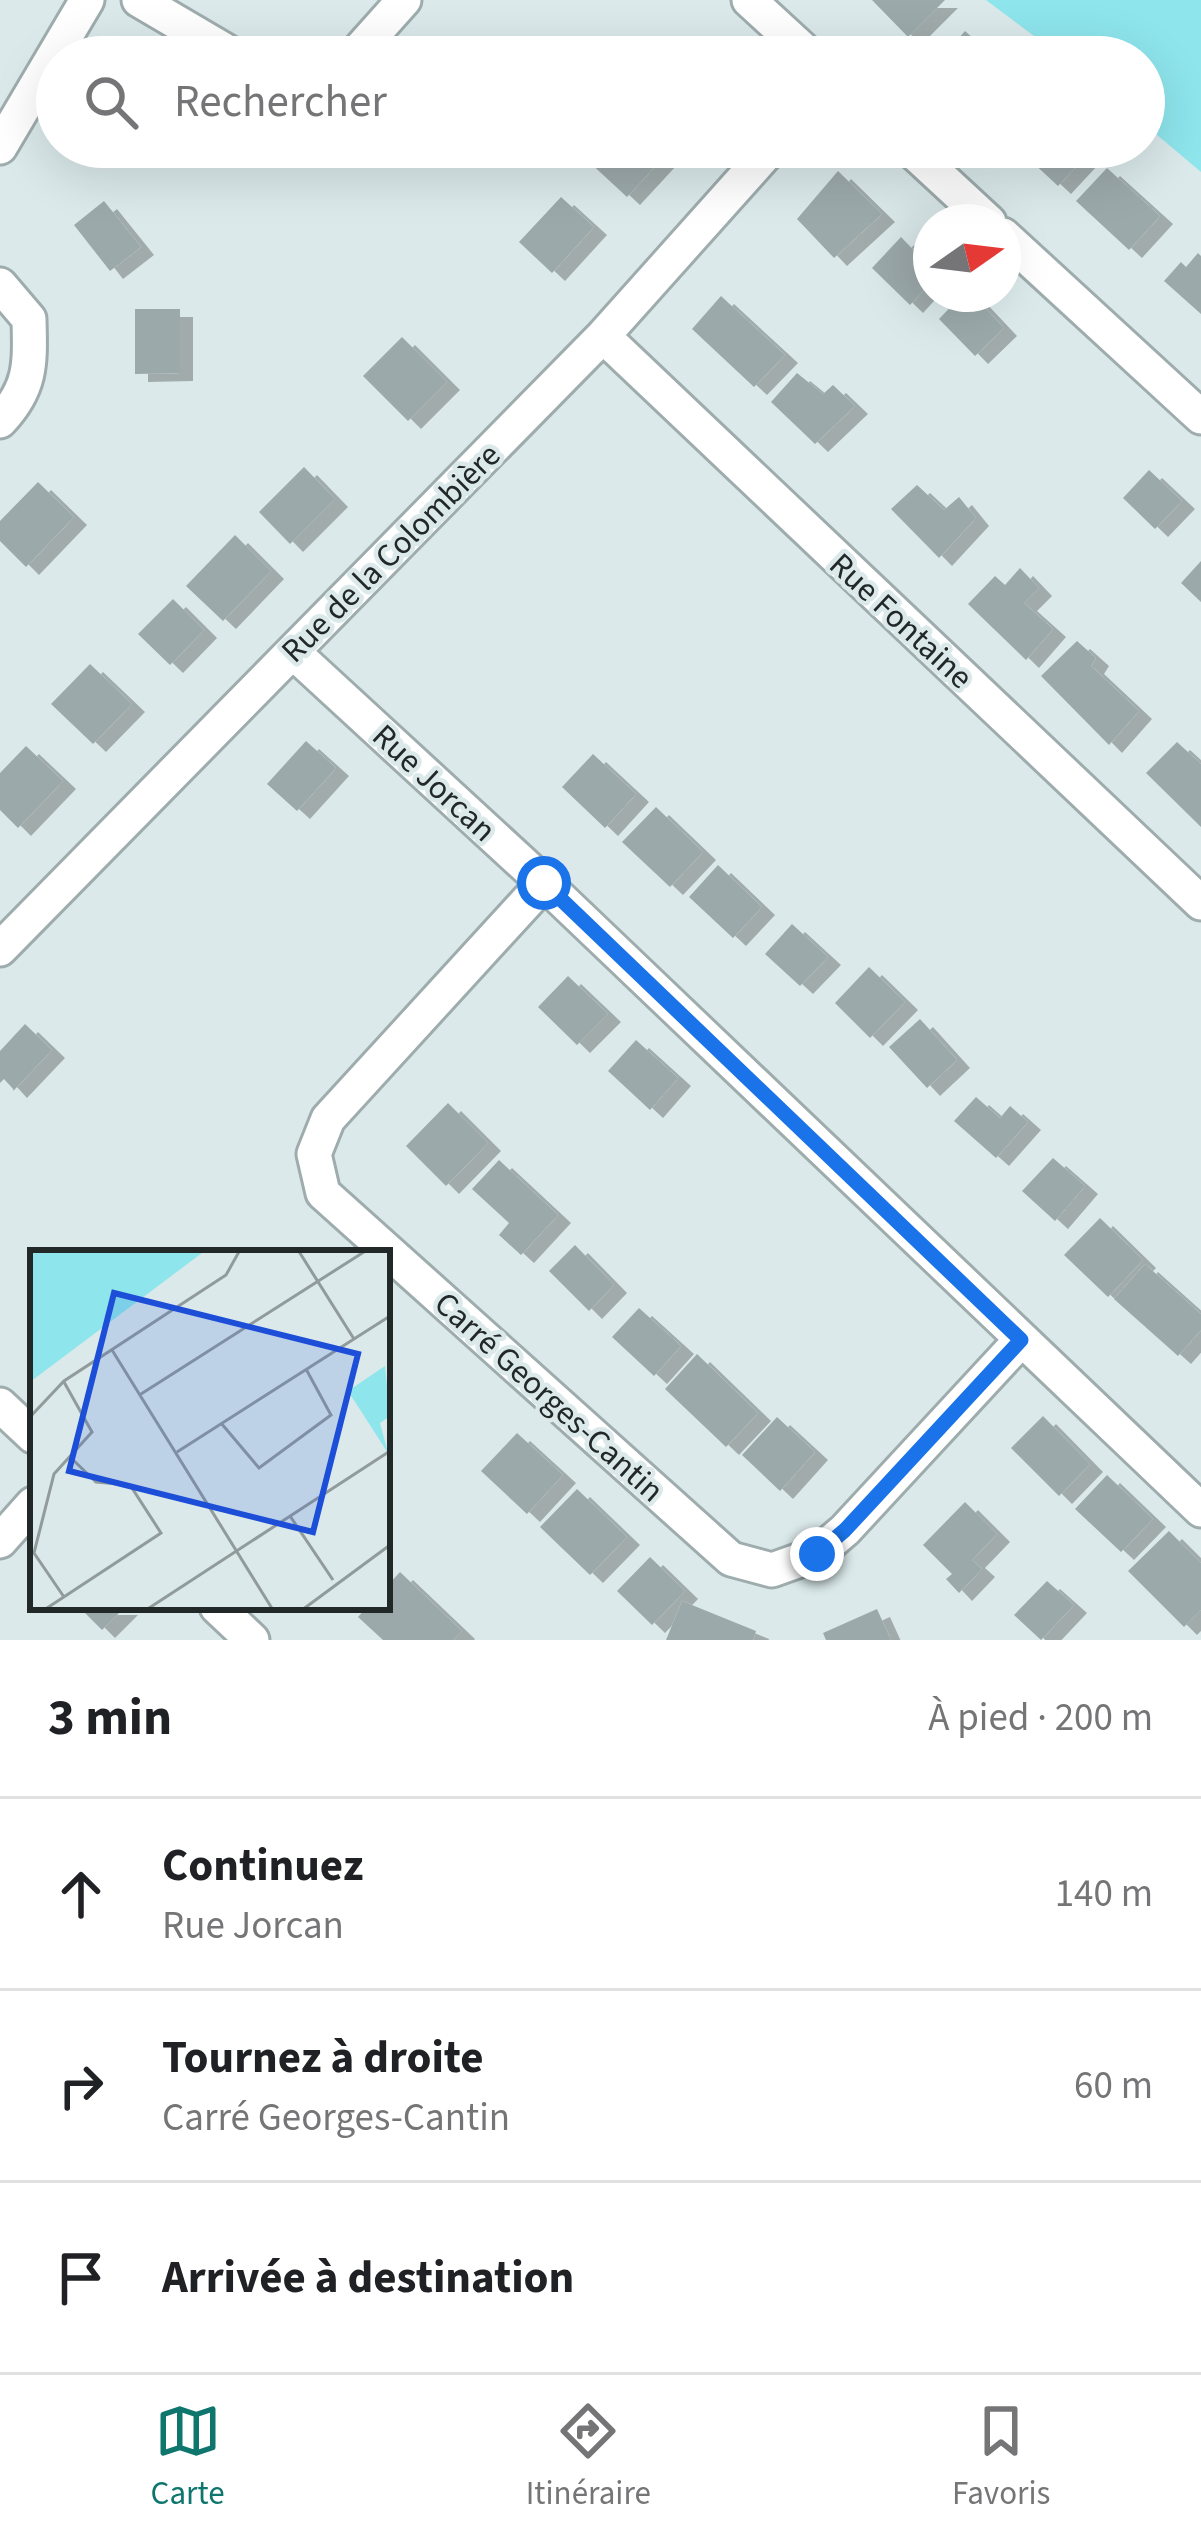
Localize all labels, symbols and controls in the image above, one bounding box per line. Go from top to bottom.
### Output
search box [36,36,1165,168]
icon: search [78,69,144,135]
text: Rechercher [174,70,387,134]
north arrow [913,204,1021,312]
street label: Rue de la Colombière [271,433,511,673]
street label: Rue Fontaine [819,542,983,700]
street label: Rue Jorcan [362,713,506,853]
route start [517,856,571,910]
inset map [30,1250,390,1610]
street label: Carré Georges-Cantin [424,1281,674,1513]
route end [790,1527,844,1581]
text: 3 min [48,1682,172,1754]
text: À pied · 200 m [928,1690,1153,1746]
text: Continuez [162,1834,364,1898]
icon: ahead [48,1861,114,1927]
text: 140 m [1055,1866,1153,1922]
text: Rue Jorcan [162,1898,344,1954]
text: Tournez à droite [162,2026,484,2090]
icon: right [48,2053,114,2119]
text: 60 m [1074,2058,1153,2114]
text: Carré Georges-Cantin [162,2090,510,2146]
icon: arrive [48,2245,114,2311]
text: Arrivée à destination [162,2246,574,2310]
tab: Carte [151,2398,225,2517]
tab: Itinéraire [526,2398,651,2517]
tab: Favoris [952,2398,1050,2517]

